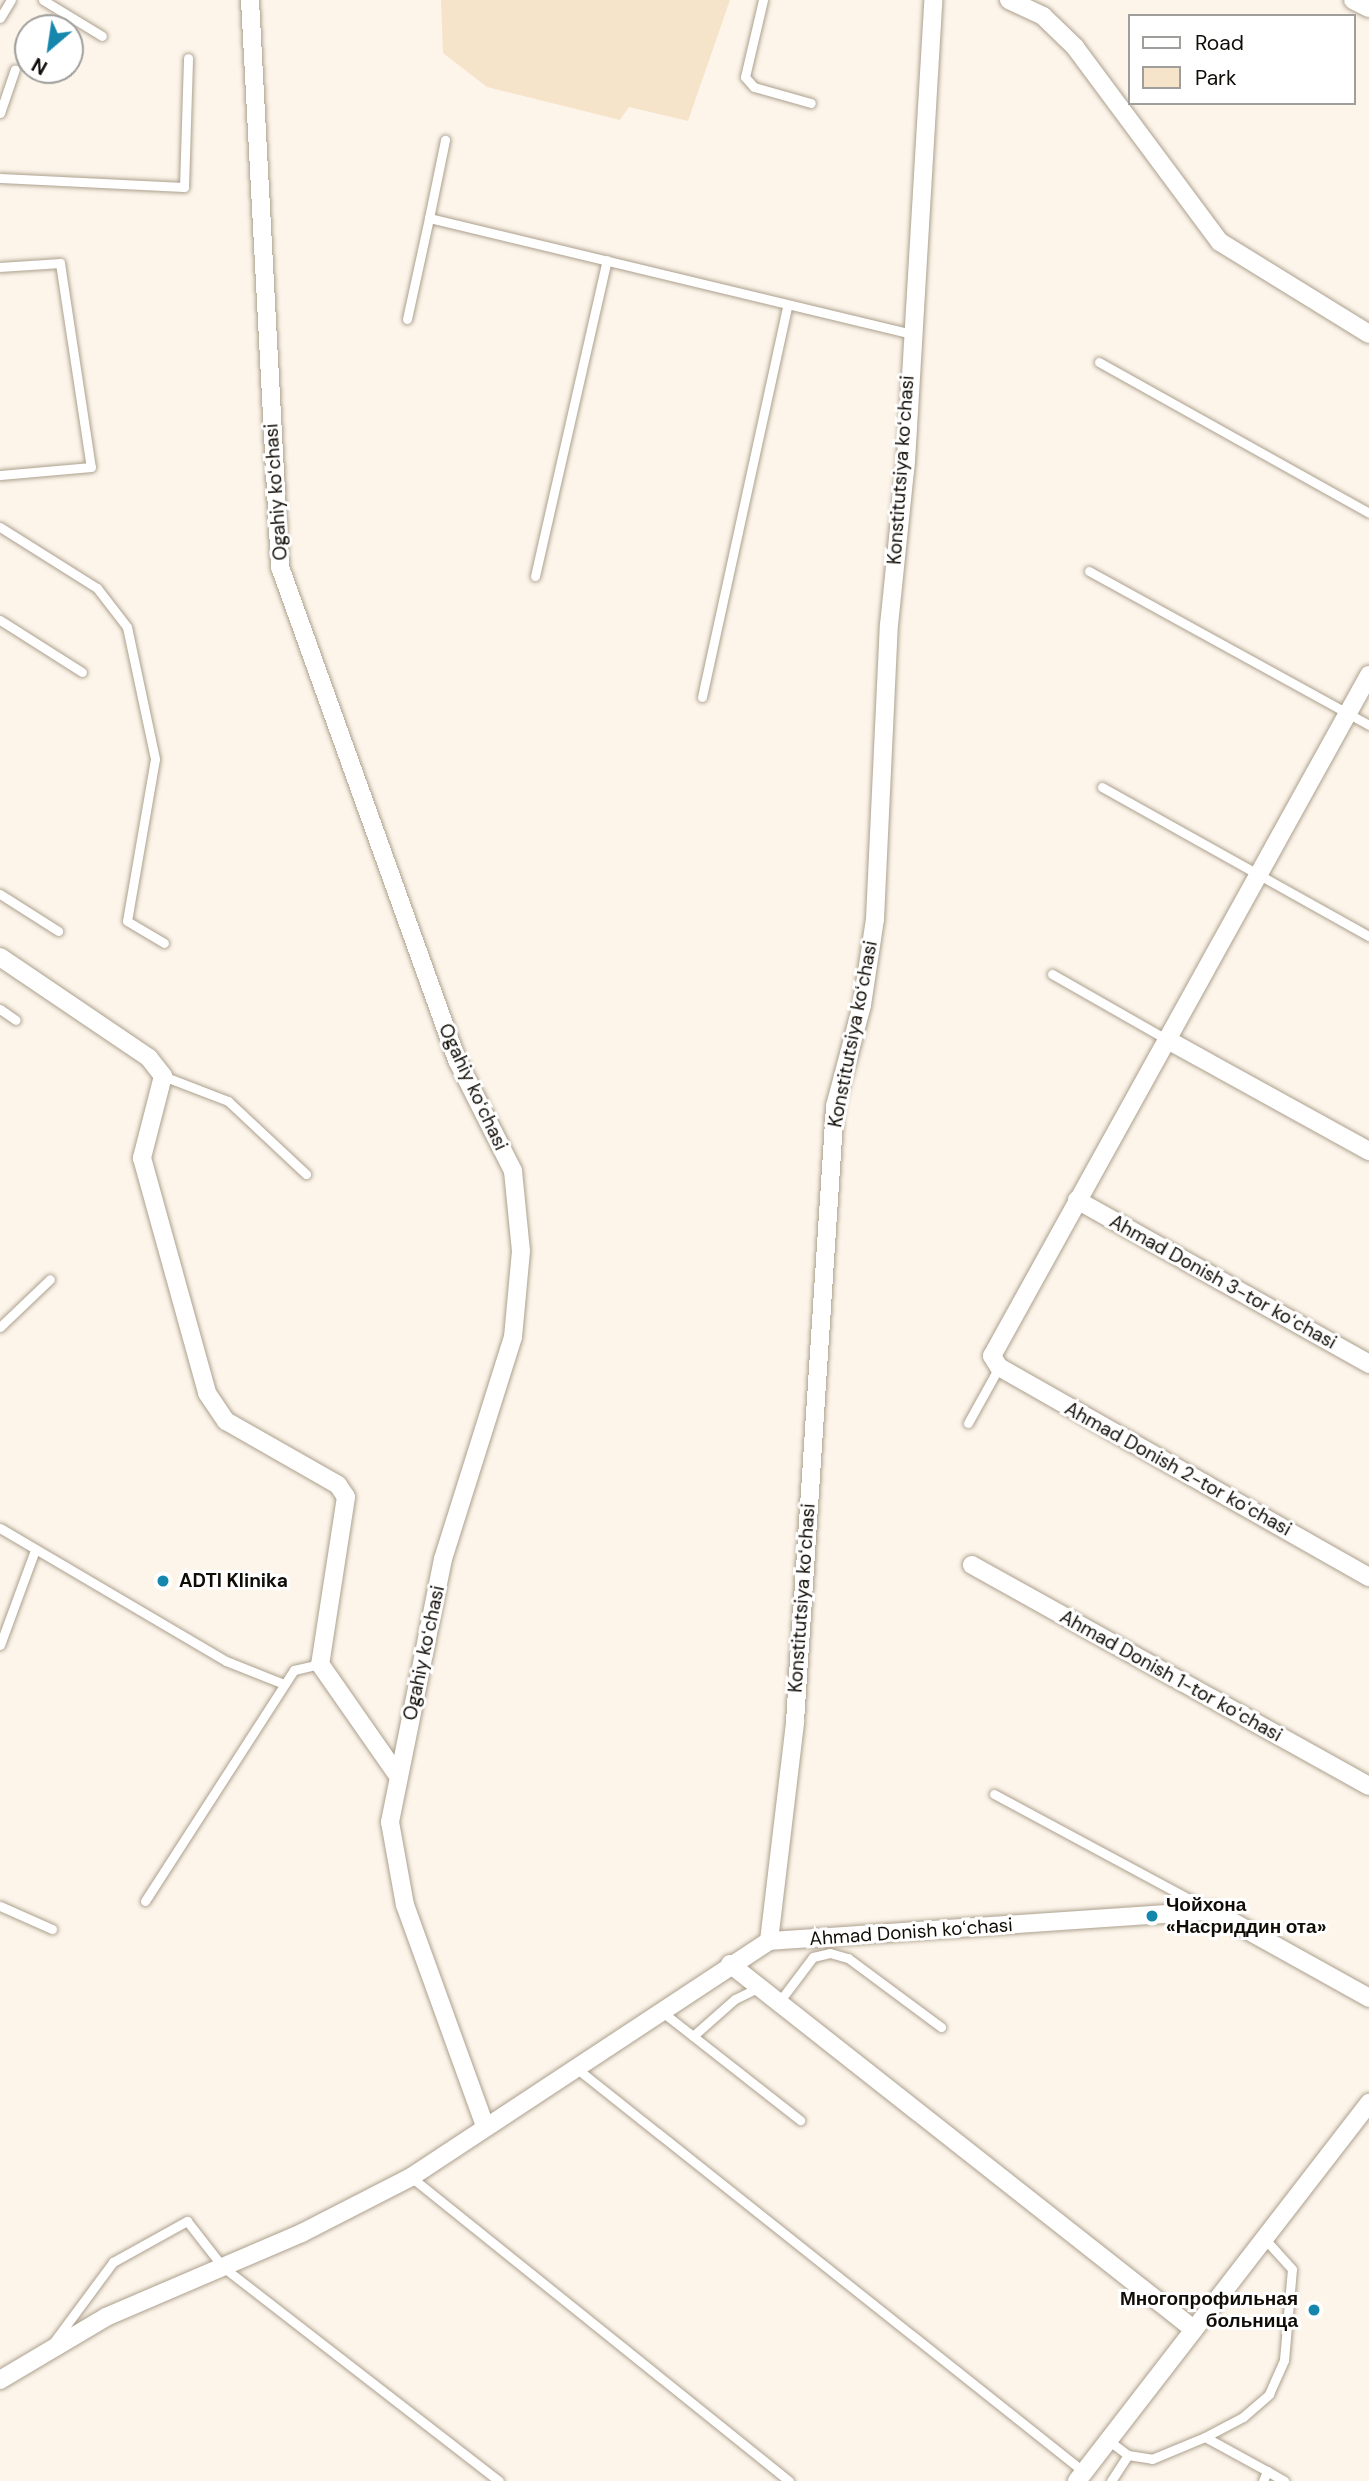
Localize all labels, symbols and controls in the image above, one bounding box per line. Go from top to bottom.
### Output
north arrow [14,14,84,84]
legend [1128,14,1355,105]
text: Road [1195,29,1244,57]
text: N [27,52,52,80]
text: Park [1195,64,1236,92]
street label: Konstitutsiya koʻchasi [883,375,919,565]
street label: Ogahiy koʻchasi [260,423,292,561]
street label: Konstitutsiya koʻchasi [824,939,882,1129]
street label: Ogahiy koʻchasi [434,1020,512,1154]
street label: Ahmad Donish 3-tor koʻchasi [1106,1210,1340,1354]
street label: Ahmad Donish 2-tor koʻchasi [1061,1397,1295,1541]
street label: Konstitutsiya koʻchasi [784,1503,820,1693]
place label: ADTI Klinika [179,1570,288,1592]
marker: ADTI Klinika [153,1571,173,1591]
street label: Ogahiy koʻchasi [399,1583,449,1723]
street label: Ahmad Donish 1-tor koʻchasi [1056,1605,1286,1747]
place label: Чойхона «Насриддин ота» [1166,1894,1326,1938]
marker: Чойхона «Насриддин ота» [1144,1908,1160,1924]
street label: Ahmad Donish koʻchasi [809,1914,1013,1950]
place label: Многопрофильная больница [1120,2288,1298,2332]
marker: Многопрофильная больница [1304,2300,1324,2320]

